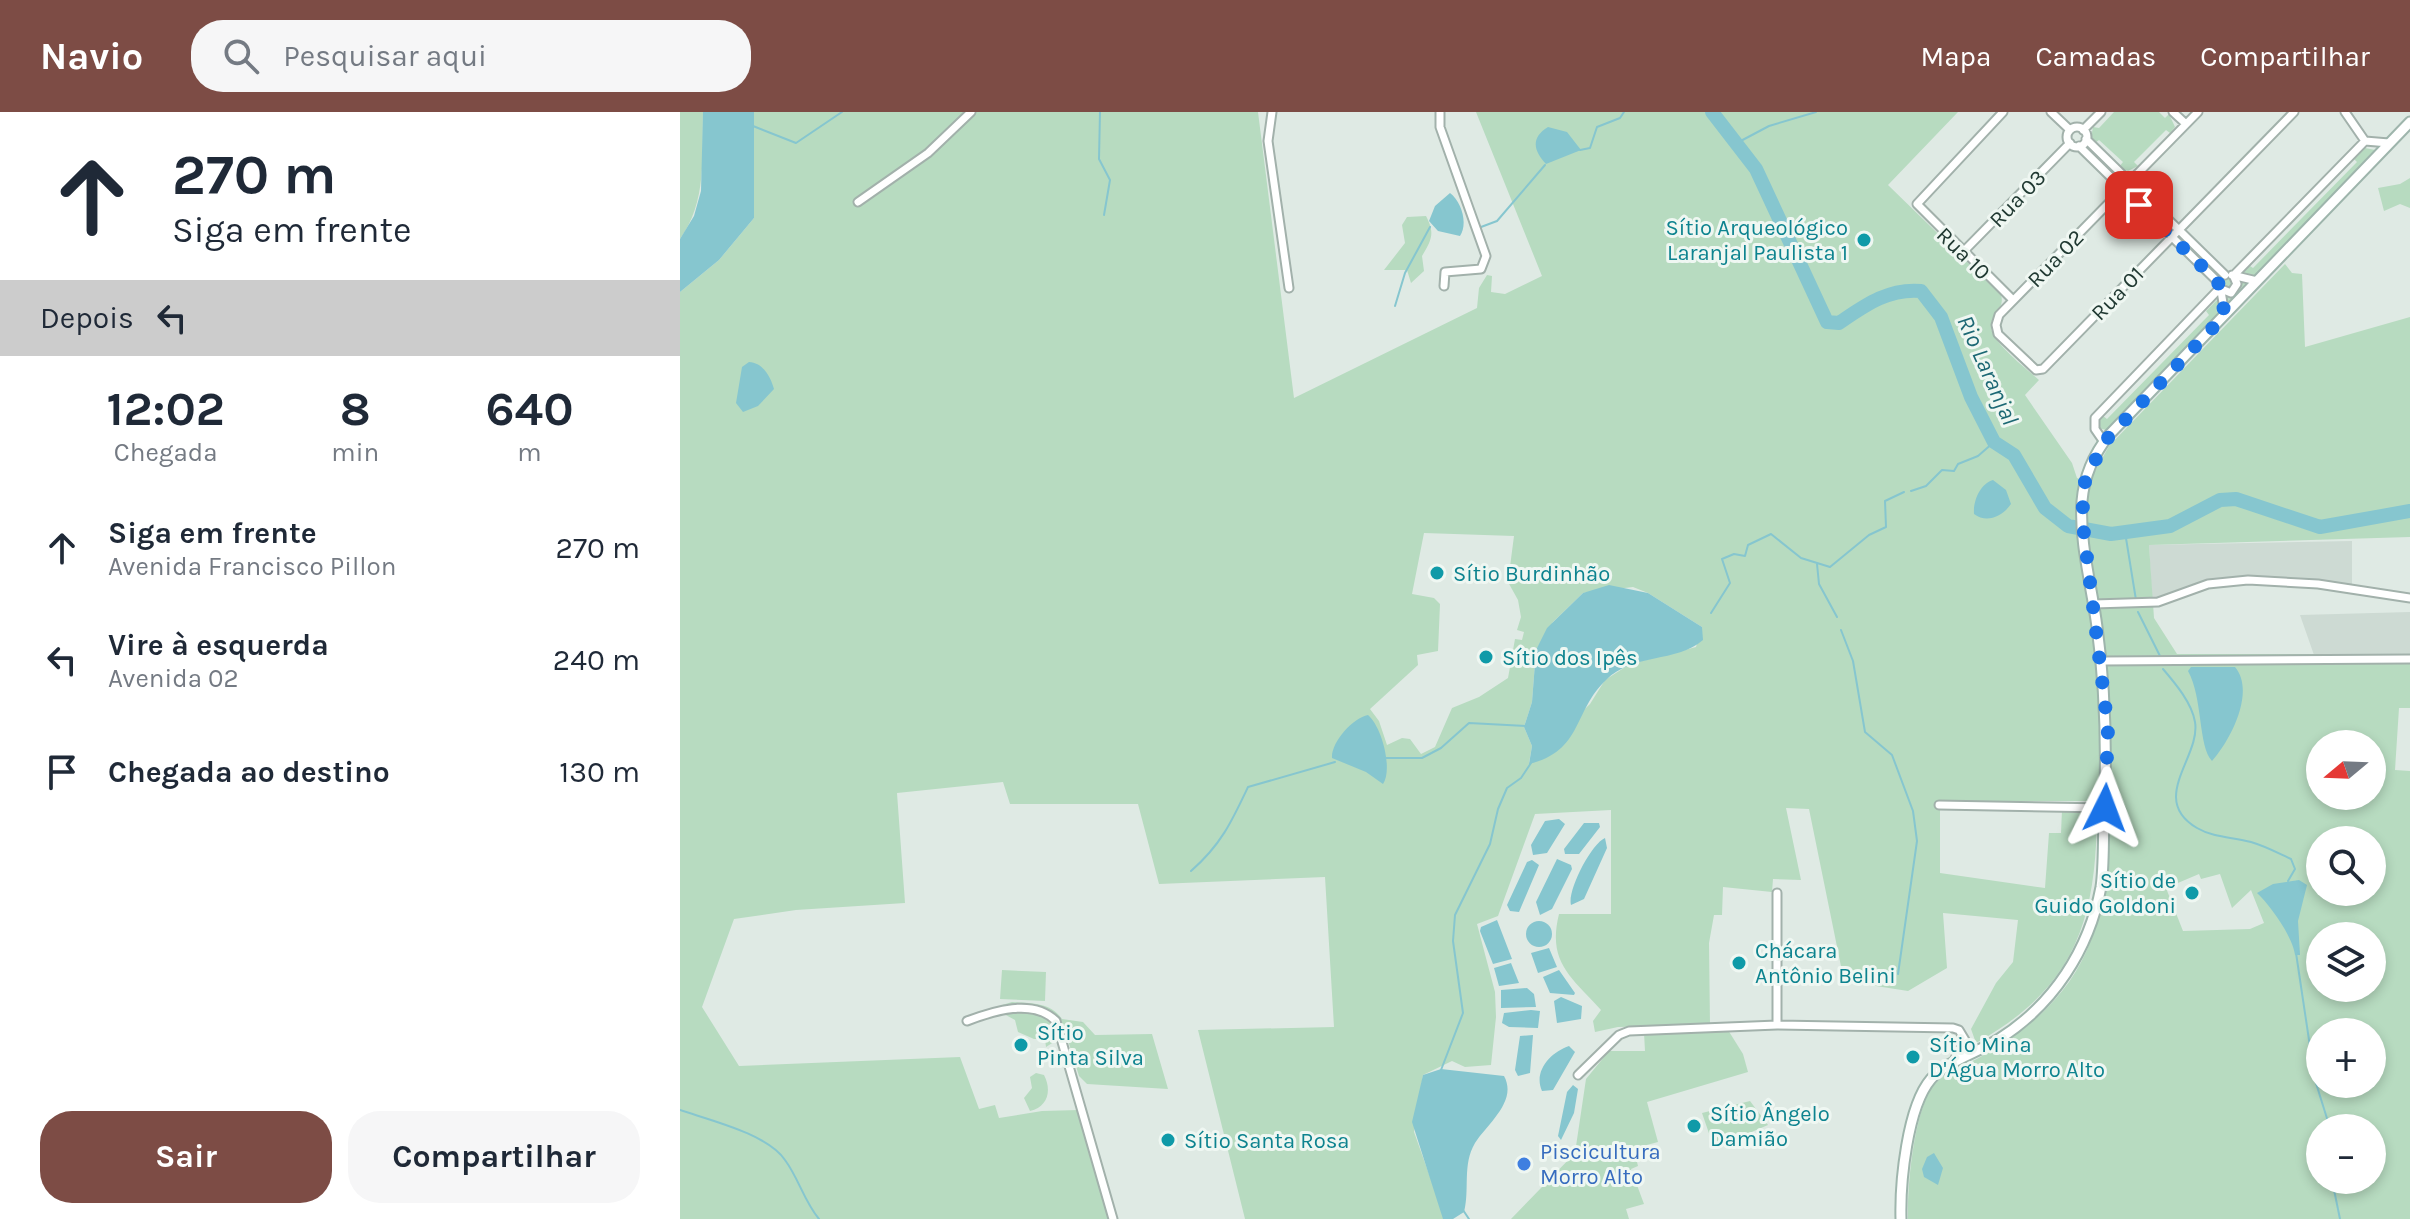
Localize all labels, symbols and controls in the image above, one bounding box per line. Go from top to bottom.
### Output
search box [191,20,751,92]
text: Navio [40,34,143,79]
icon: search [219,34,263,78]
text: Pesquisar aqui [283,38,487,74]
text: Mapa [1920,40,1991,73]
text: Camadas [2035,40,2156,73]
text: Compartilhar [2200,40,2370,73]
text: 270 m [172,142,336,207]
icon: ahead [40,144,144,248]
street label: Rua 03 [1984,164,2051,233]
pin [2105,171,2173,239]
icon: arrive [2117,183,2161,227]
text: Siga em frente [172,209,411,251]
place label: Sítio Arqueológico Laranjal Paulista 1 [1665,215,1848,266]
street label: Rua 10 [1931,222,1996,285]
street label: Rua 02 [2022,225,2089,293]
marker: Sítio Arqueológico Laranjal Paulista 1 [1855,231,1873,249]
street label: Rua 01 [2086,261,2149,326]
icon: left [150,296,194,340]
text: Depois [40,300,134,336]
water label: Rio Laranjal [1951,311,2025,429]
text: 12:02 [106,381,225,437]
text: 8 [340,381,371,437]
text: 640 [485,381,574,437]
text: Chegada [114,437,218,468]
text: min [331,437,379,468]
text: m [517,437,542,468]
text: Siga em frente [108,515,317,551]
icon: ahead [40,526,84,570]
text: 270 m [556,530,640,566]
text: Avenida Francisco Pillon [108,551,396,582]
place label: Sítio Burdinhão [1453,561,1610,587]
marker: Sítio Burdinhão [1428,564,1446,582]
text: Vire à esquerda [108,627,329,663]
icon: left [40,638,84,682]
text: 240 m [553,642,640,678]
place label: Sítio dos Ipês [1502,645,1638,671]
marker: Sítio dos Ipês [1477,648,1495,666]
text: Avenida 02 [108,663,239,694]
north arrow [2306,730,2386,810]
map controls [2306,730,2386,1194]
icon: arrive [40,750,84,794]
text: Chegada ao destino [108,754,390,790]
text: 130 m [559,754,640,790]
position arrow [2063,766,2147,850]
button: search [2306,826,2386,906]
place label: Sítio de Guido Goldoni [2034,868,2176,919]
marker: Sítio de Guido Goldoni [2183,884,2201,902]
button: layers [2306,922,2386,1002]
place label: Chácara Antônio Belini [1755,938,1896,989]
marker: Chácara Antônio Belini [1730,954,1748,972]
button: + [2306,1018,2386,1098]
place label: Sítio Pinta Silva [1037,1020,1144,1071]
place label: Sítio Mina D'Água Morro Alto [1929,1032,2105,1083]
marker: Sítio Pinta Silva [1012,1036,1030,1054]
marker: Sítio Mina D'Água Morro Alto [1904,1048,1922,1066]
place label: Sítio Ângelo Damião [1710,1101,1830,1152]
button: Sair [40,1111,332,1203]
button: Compartilhar [348,1111,640,1203]
button: − [2306,1114,2386,1194]
marker: Sítio Ângelo Damião [1685,1117,1703,1135]
place label: Sítio Santa Rosa [1184,1128,1349,1154]
marker: Sítio Santa Rosa [1159,1131,1177,1149]
place label: Piscicultura Morro Alto [1540,1139,1661,1190]
marker: Piscicultura Morro Alto [1515,1155,1533,1173]

